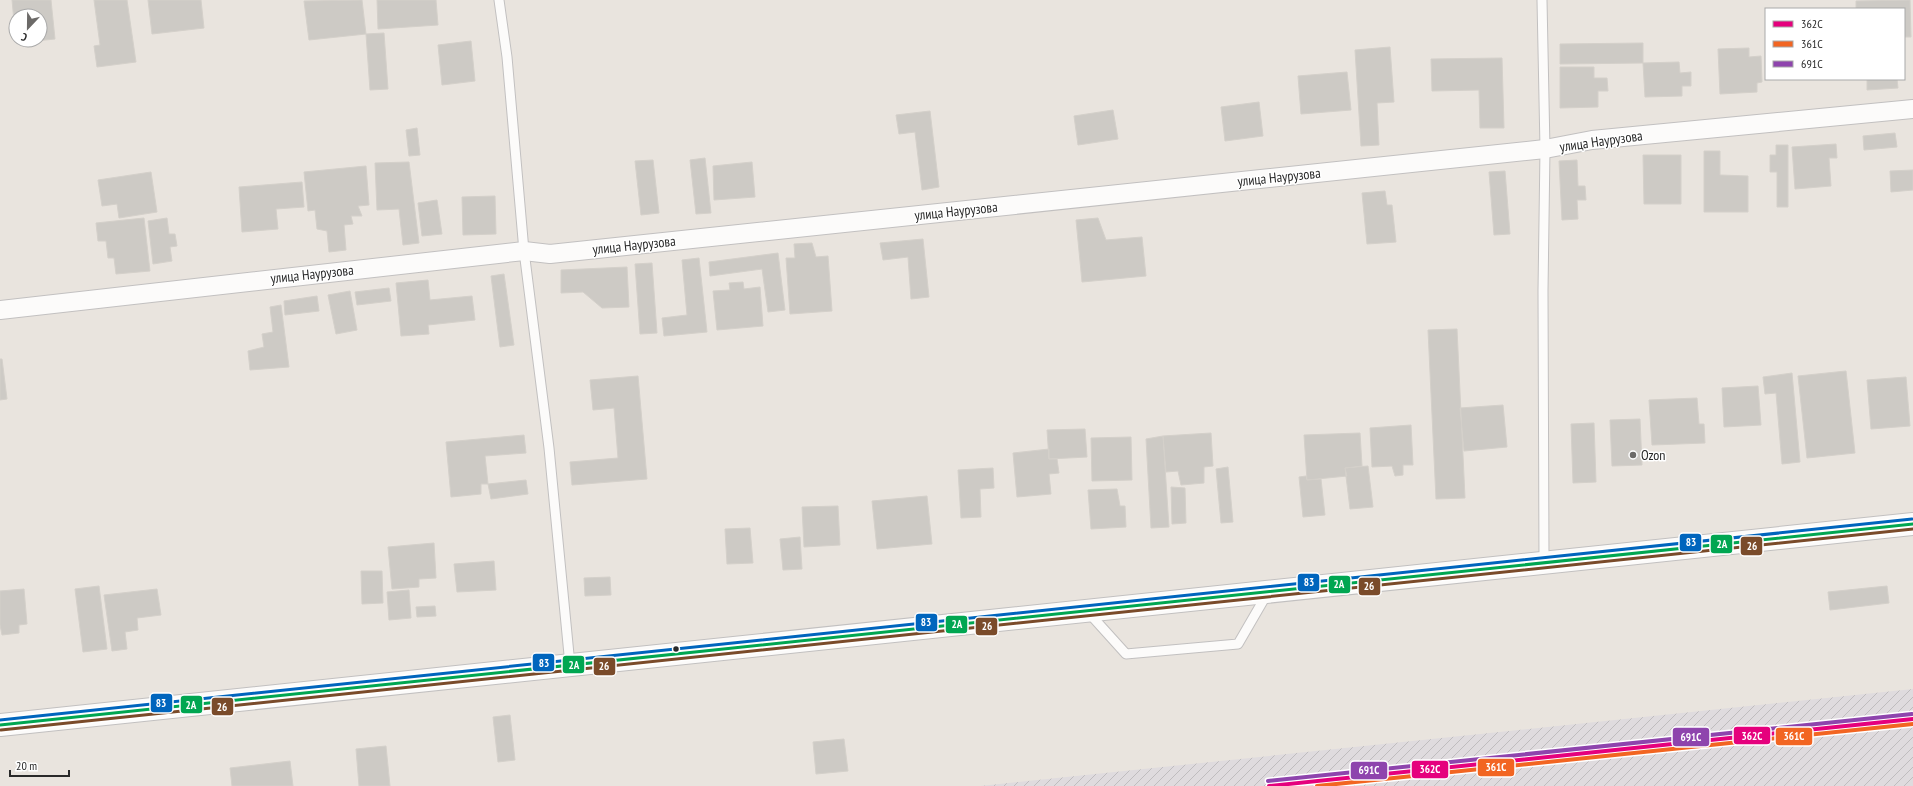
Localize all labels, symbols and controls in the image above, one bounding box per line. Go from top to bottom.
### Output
north arrow [8,8,48,48]
legend [1765,8,1905,80]
text: 362С [1801,16,1823,31]
text: С [19,30,29,45]
text: 361С [1801,36,1823,51]
text: 691С [1801,56,1823,71]
street label: улица Наурузова [1558,126,1644,156]
street label: улица Наурузова [1237,164,1321,190]
street label: улица Наурузова [914,198,998,224]
street label: улица Наурузова [592,232,676,258]
street label: улица Наурузова [270,261,354,287]
place label: Ozon [1641,446,1666,464]
marker: Ozon [1628,450,1638,460]
line badge: 83 [1679,533,1702,552]
line badge: 2А [1710,534,1733,554]
text: 83 [1686,535,1696,549]
line badge: 26 [1740,536,1763,556]
text: 2А [1717,537,1728,551]
text: 26 [1747,539,1757,553]
line badge: 83 [1297,573,1320,592]
text: 83 [1304,575,1314,589]
line badge: 2А [1328,575,1351,594]
text: 2А [1334,577,1345,591]
line badge: 26 [1358,577,1381,596]
text: 26 [1364,579,1374,593]
line badge: 83 [915,613,938,632]
text: 83 [921,615,931,629]
line badge: 2А [945,615,968,634]
text: 2А [952,617,963,631]
line badge: 26 [975,617,998,636]
text: 26 [982,619,992,633]
unlabelled marker [671,644,681,654]
line badge: 83 [532,653,555,672]
line badge: 2А [562,655,585,674]
text: 83 [539,656,549,670]
line badge: 26 [593,657,616,676]
text: 2А [569,658,580,672]
text: 26 [599,659,609,673]
line badge: 83 [150,693,173,713]
line badge: 2А [180,695,203,714]
text: 83 [156,696,166,710]
line badge: 26 [211,697,234,716]
text: 2А [186,698,197,712]
text: 26 [217,700,227,714]
line badge: 362С [1733,726,1771,745]
line badge: 691С [1672,727,1710,747]
line badge: 361С [1775,727,1813,746]
text: 362С [1742,729,1762,743]
text: 361С [1784,729,1804,743]
text: 691С [1681,730,1701,744]
scale bar [10,752,69,778]
text: 20 m [16,758,37,773]
line badge: 361С [1477,758,1515,777]
line badge: 362С [1411,760,1449,779]
text: 361С [1486,760,1506,774]
line badge: 691С [1350,761,1388,780]
text: 362С [1420,762,1440,776]
text: 691С [1359,763,1379,777]

